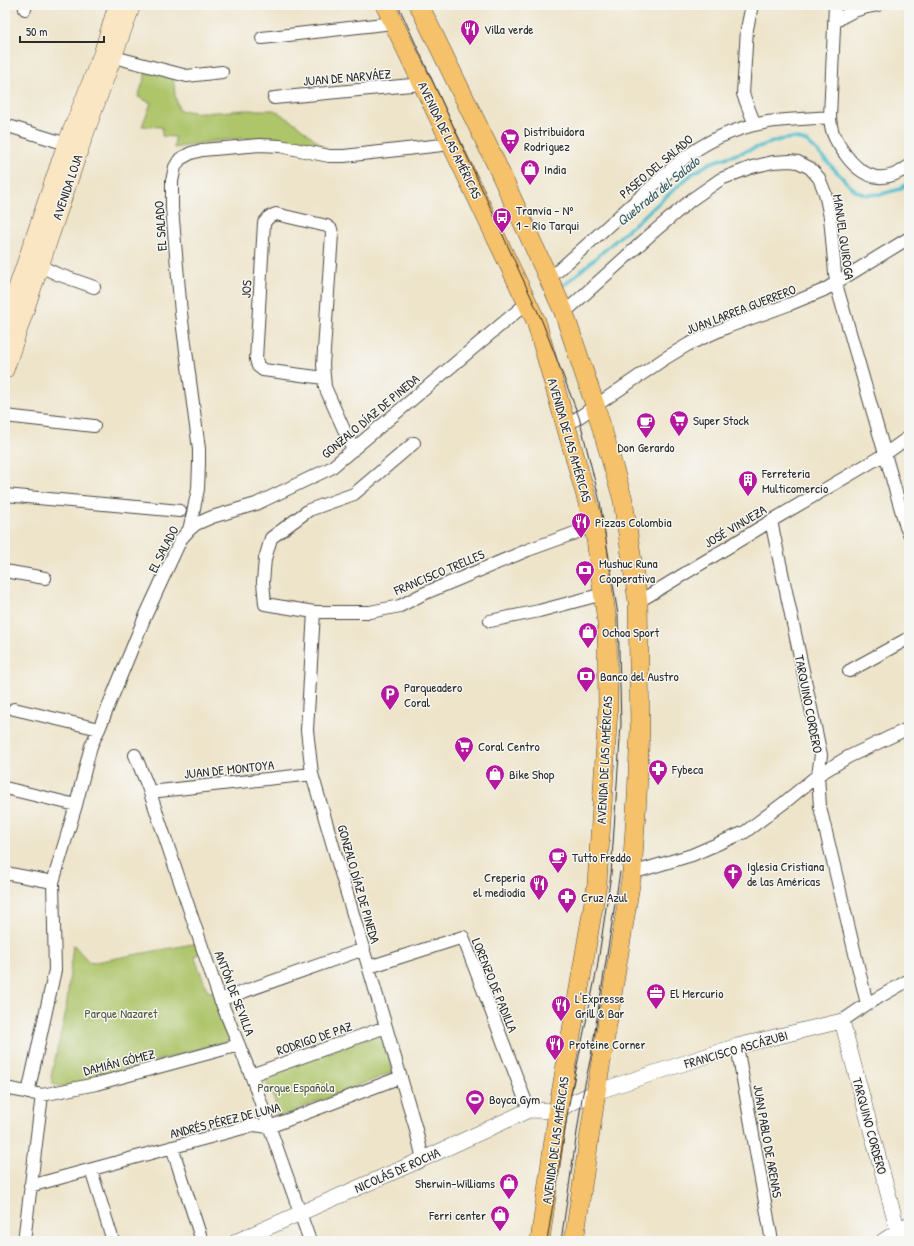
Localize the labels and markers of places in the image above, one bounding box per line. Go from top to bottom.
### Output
restaurant icon: Villa verde [459,18,481,46]
place label: Villa verde [484,20,534,38]
place label: Distribuidora Rodriguez [524,122,584,155]
supermarket icon: Distribuidora Rodriguez [499,127,521,155]
shop icon: India [519,158,541,186]
place label: India [544,160,566,178]
place label: Tranvía - Nº 1 - Río Tarqui [516,201,579,234]
bus stop icon: Tranvía - Nº 1 - Río Tarqui [491,206,513,234]
supermarket icon: Super Stock [668,409,690,437]
cafe icon: Don Gerardo [635,411,657,439]
place label: Super Stock [693,411,750,429]
place label: Don Gerardo [617,438,675,456]
place label: Ferreteria Multicomercio [761,464,828,497]
building icon: Ferreteria Multicomercio [737,469,759,497]
restaurant icon: Pizzas Colombia [570,511,592,539]
place label: Pizzas Colombia [595,513,672,531]
place label: Mushuc Runa Cooperativa [599,554,658,587]
bank icon: Mushuc Runa Cooperativa [574,559,596,587]
shop icon: Ochoa Sport [577,621,599,649]
place label: Ochoa Sport [602,623,660,641]
bank icon: Banco del Austro [575,665,597,693]
place label: Banco del Austro [600,667,679,685]
place label: Parqueadero Coral [404,678,462,711]
parking icon: Parqueadero Coral [379,683,401,711]
supermarket icon: Coral Centro [453,735,475,763]
place label: Coral Centro [478,737,540,755]
pharmacy icon: Fybeca [647,758,669,786]
place label: Fybeca [671,760,703,778]
shop icon: Bike Shop [484,763,506,791]
place label: Bike Shop [509,765,555,783]
cafe icon: Tutto Freddo [547,846,569,874]
place label: Tutto Freddo [572,848,631,866]
place label: Iglesia Cristiana de las Américas [747,857,824,890]
church icon: Iglesia Cristiana de las Américas [722,862,744,890]
place label: Creperia el mediodía [473,868,525,901]
restaurant icon: Creperia el mediodía [528,873,550,901]
pharmacy icon: Cruz Azul [556,886,578,914]
place label: Cruz Azul [581,888,628,906]
office icon: El Mercurio [645,982,667,1010]
place label: El Mercurio [670,984,724,1002]
place label: L'Expresse Grill & Bar [575,989,624,1022]
restaurant icon: L'Expresse Grill & Bar [550,994,572,1022]
restaurant icon: Proteine Corner [544,1033,566,1061]
place label: Proteine Corner [569,1035,646,1053]
sports icon: Boyca Gym [464,1088,486,1116]
place label: Boyca Gym [489,1090,540,1108]
shop icon: Sherwin-Williams [498,1172,520,1200]
place label: Sherwin-Williams [415,1174,495,1192]
shop icon: Ferri center [489,1204,511,1232]
place label: Ferri center [428,1206,486,1224]

